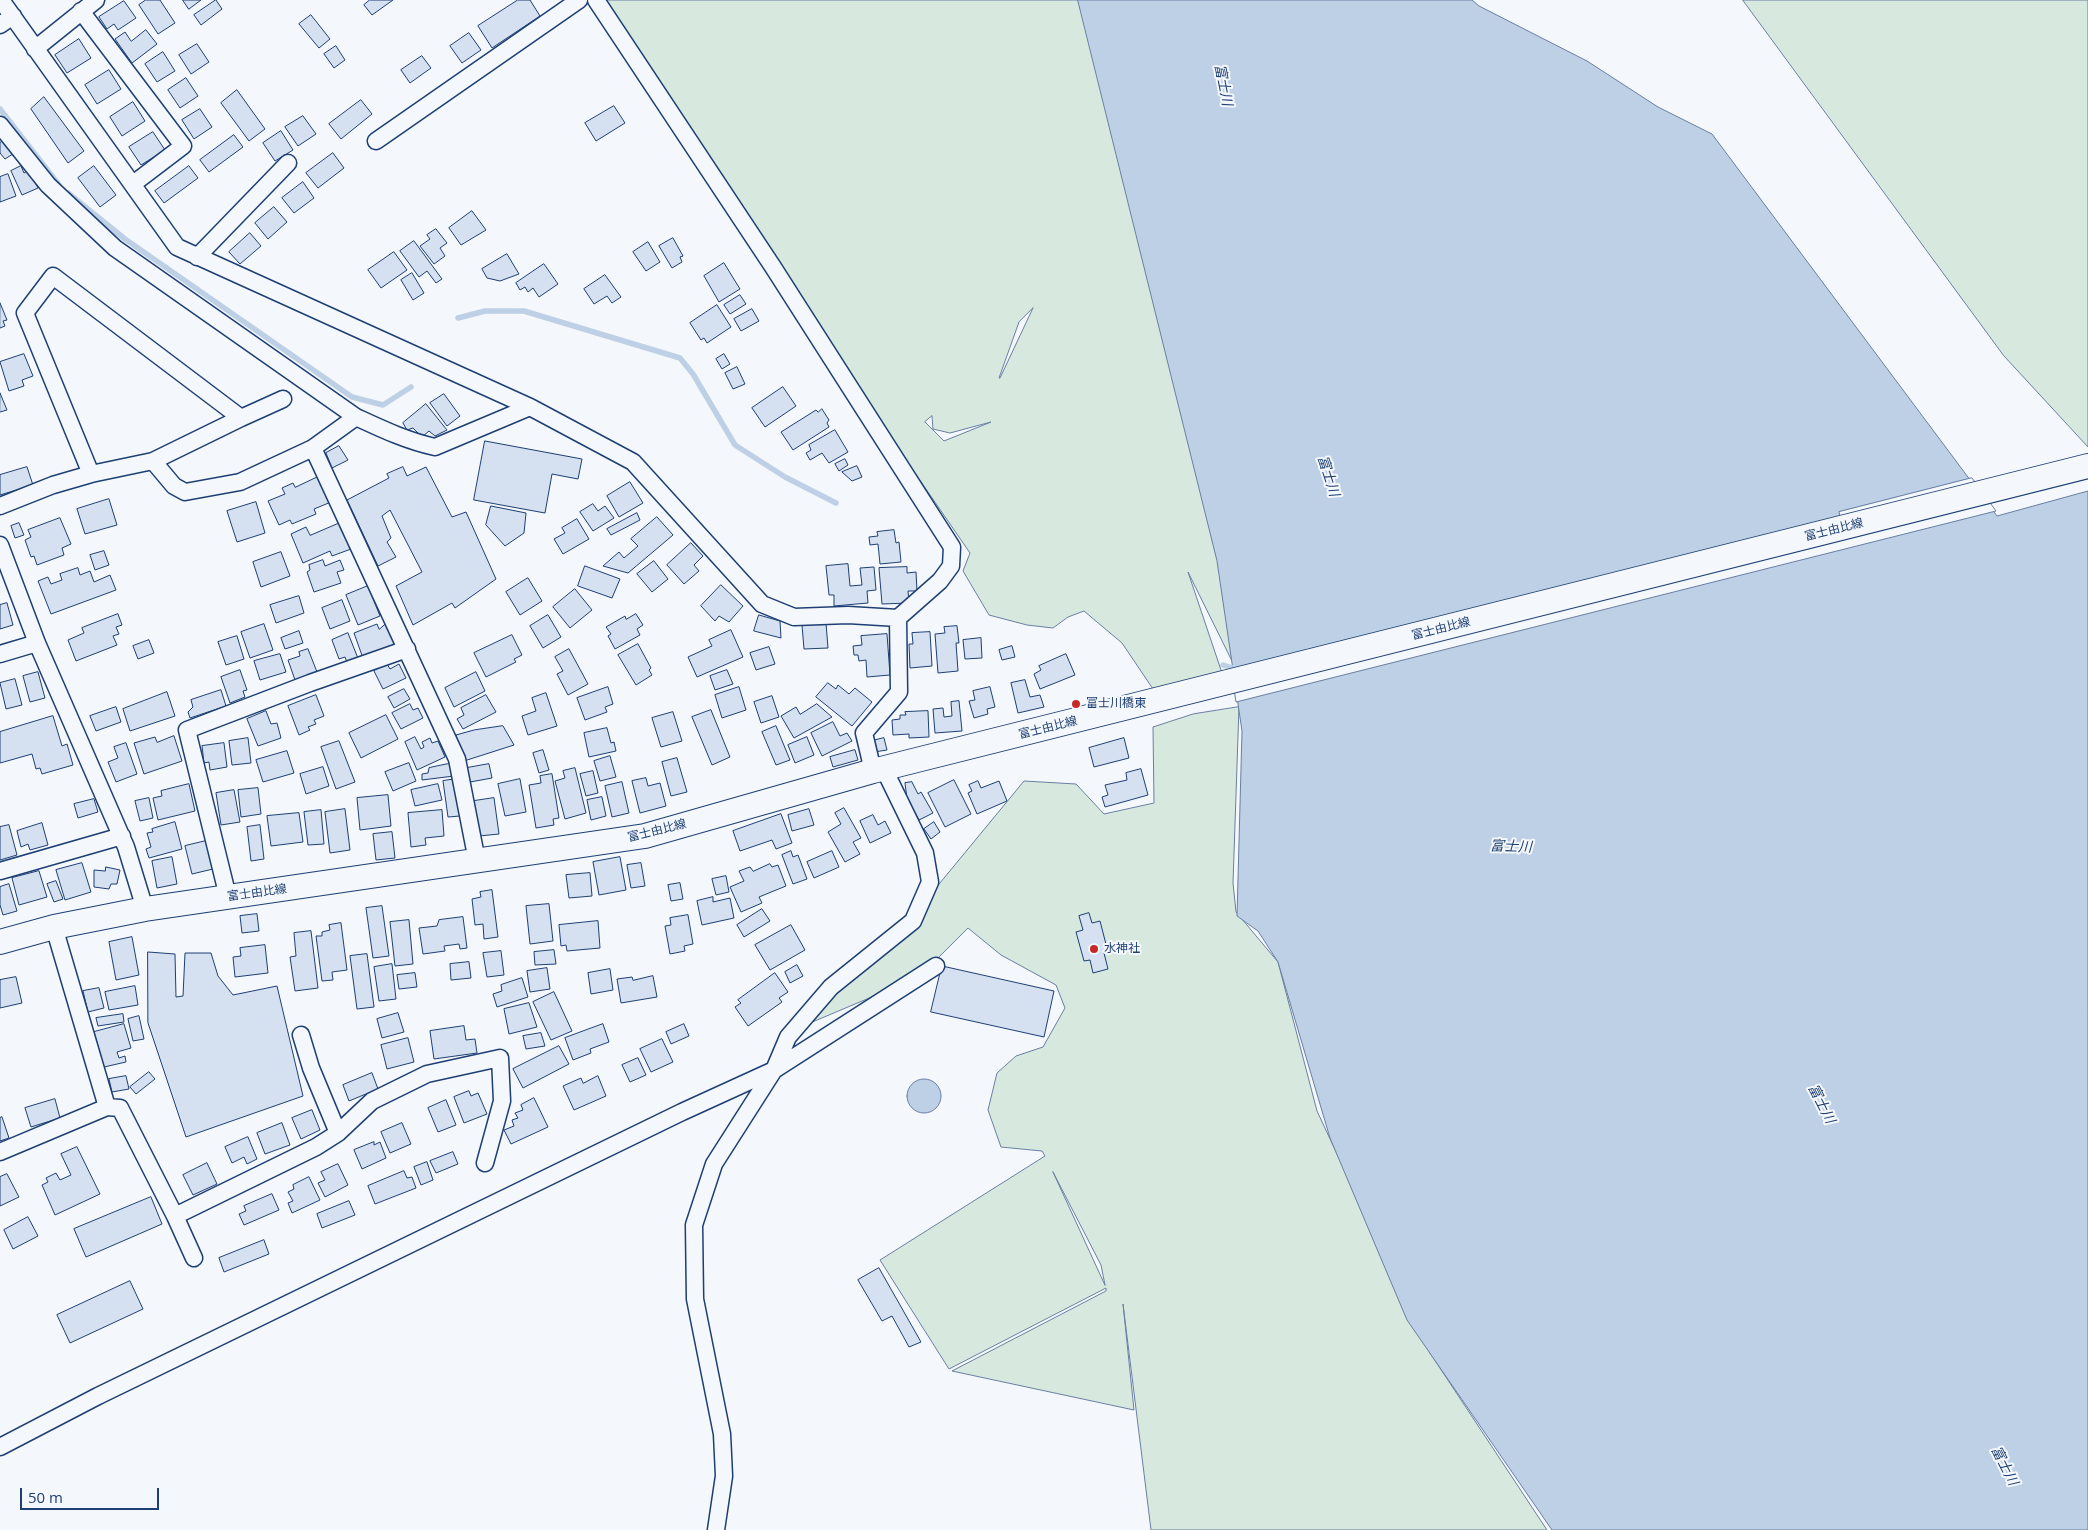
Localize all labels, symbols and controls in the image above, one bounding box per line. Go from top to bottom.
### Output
water label: 富士川 [1211,63,1235,107]
water label: 富士川 [1314,453,1342,499]
street label: 富士由比線 [1803,516,1865,544]
street label: 富士由比線 [1410,615,1472,643]
place label: 富士川橋東 [1086,697,1146,711]
marker: 富士川橋東 [1070,698,1082,710]
street label: 富士由比線 [1017,714,1079,742]
street label: 富士由比線 [626,817,688,845]
water label: 富士川 [1490,838,1532,856]
street label: 富士由比線 [226,882,288,904]
place label: 水神社 [1104,942,1140,956]
marker: 水神社 [1088,943,1100,955]
water label: 富士川 [1804,1081,1838,1127]
water label: 富士川 [1987,1443,2021,1489]
scale bar [22,1478,161,1510]
text: 50 m [28,1487,63,1507]

